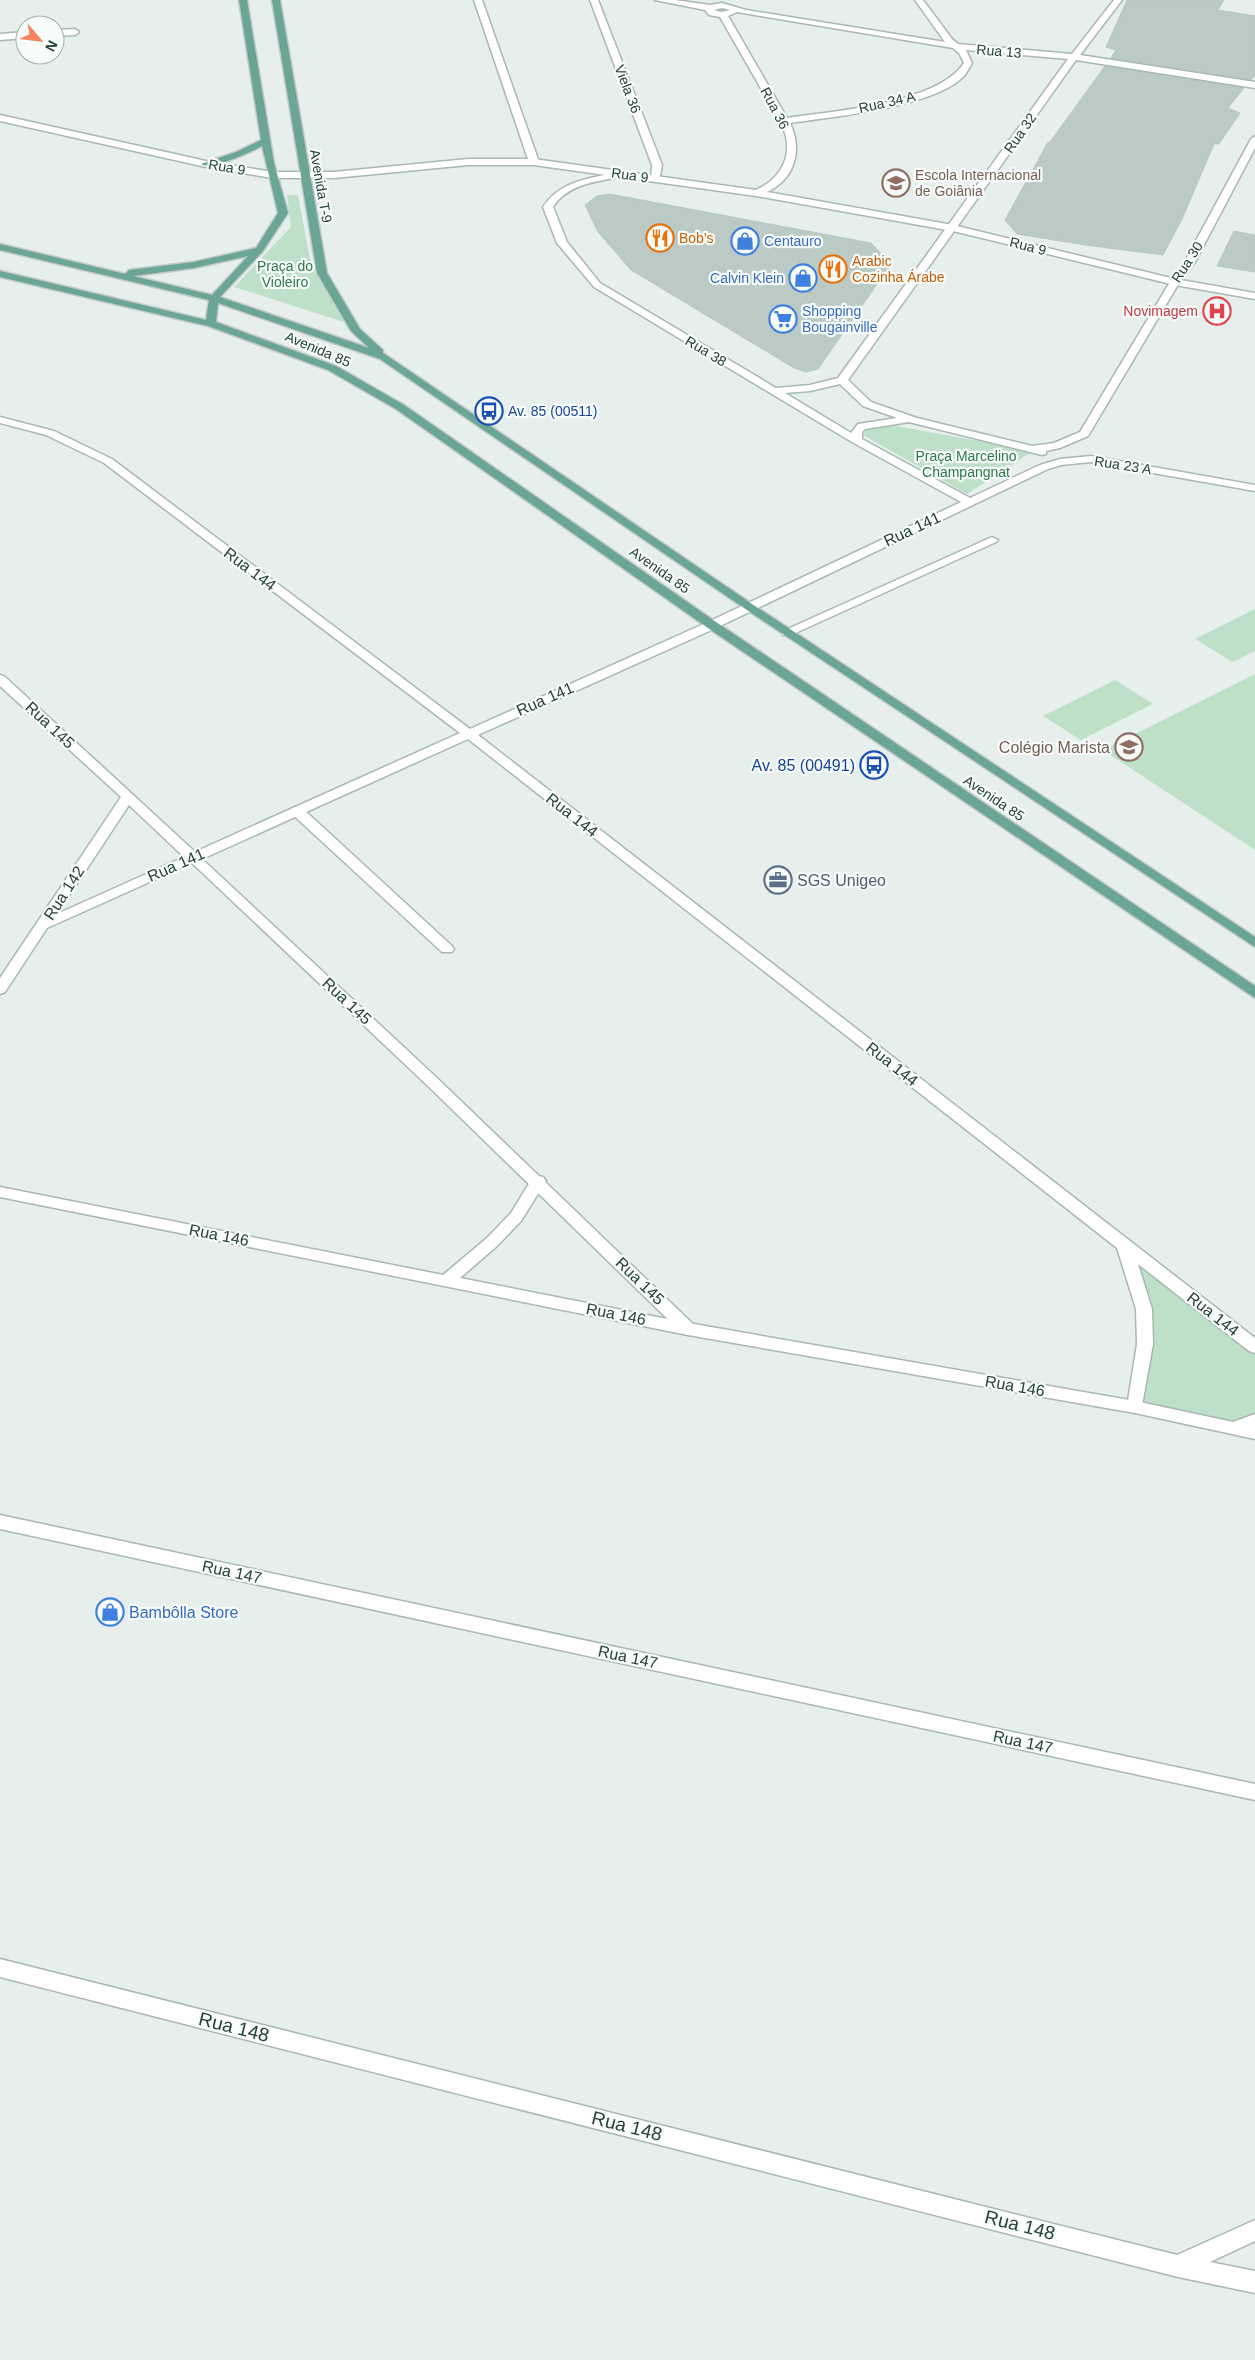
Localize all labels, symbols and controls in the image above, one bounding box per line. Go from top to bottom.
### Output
north arrow [15,15,65,65]
text: N [42,38,61,54]
street label: Rua 13 [976,41,1022,61]
street label: Viela 36 [612,63,645,116]
street label: Rua 36 [757,84,793,132]
street label: Rua 34 A [857,88,918,116]
street label: Rua 32 [1000,110,1040,156]
street label: Avenida T-9 [307,148,335,224]
street label: Rua 9 [207,156,247,178]
street label: Rua 9 [610,164,650,186]
place label: Escola Internacional de Goiânia [915,167,1041,199]
school or university icon: Escola Internacional de Goiânia [881,168,911,198]
restaurant icon: Bob's [645,223,675,253]
shop icon: Centauro [730,226,760,256]
place label: Bob's [679,230,714,246]
place label: Centauro [764,233,822,249]
street label: Rua 9 [1008,234,1048,258]
street label: Rua 30 [1168,239,1206,285]
place label: Arabic Cozinha Árabe [852,253,945,285]
restaurant icon: Arabic Cozinha Árabe [818,254,848,284]
park label: Praça do Violeiro [257,258,313,290]
shop icon: Calvin Klein [788,263,818,293]
place label: Calvin Klein [710,270,784,286]
hospital icon: Novimagem [1202,296,1232,326]
place label: Shopping Bougainville [802,303,878,335]
place label: Novimagem [1123,303,1198,319]
supermarket icon: Shopping Bougainville [768,304,798,334]
street label: Avenida 85 [283,328,353,370]
street label: Rua 38 [683,333,730,370]
bus stop icon: Av. 85 (00511) [474,396,504,426]
place label: Av. 85 (00511) [508,403,598,419]
park label: Praça Marcelino Champangnat [915,448,1017,480]
street label: Rua 23 A [1093,453,1153,478]
street label: Rua 141 [881,508,943,549]
street label: Avenida 85 [627,543,693,597]
street label: Rua 144 [221,544,279,594]
street label: Rua 141 [514,679,576,719]
street label: Rua 145 [22,698,78,752]
school or university icon: Colégio Marista [1114,732,1144,762]
place label: Colégio Marista [999,739,1110,756]
bus stop icon: Av. 85 (00491) [859,750,889,780]
place label: Av. 85 (00491) [752,757,855,774]
street label: Avenida 85 [961,772,1028,824]
street label: Rua 144 [543,790,601,840]
street label: Rua 141 [145,845,207,885]
street label: Rua 142 [40,863,88,923]
office icon: SGS Unigeo [763,865,793,895]
place label: SGS Unigeo [797,872,886,889]
street label: Rua 145 [319,974,375,1028]
street label: Rua 144 [863,1039,921,1089]
street label: Rua 146 [188,1221,250,1249]
street label: Rua 145 [612,1254,668,1308]
street label: Rua 144 [1184,1289,1242,1339]
street label: Rua 146 [585,1300,647,1328]
street label: Rua 146 [984,1372,1046,1400]
street label: Rua 147 [201,1557,263,1587]
shop icon: Bambôlla Store [95,1597,125,1627]
place label: Bambôlla Store [129,1604,238,1621]
street label: Rua 147 [597,1642,659,1672]
street label: Rua 147 [992,1727,1054,1757]
street label: Rua 148 [197,2008,271,2046]
street label: Rua 148 [590,2107,664,2145]
street label: Rua 148 [983,2206,1057,2244]

